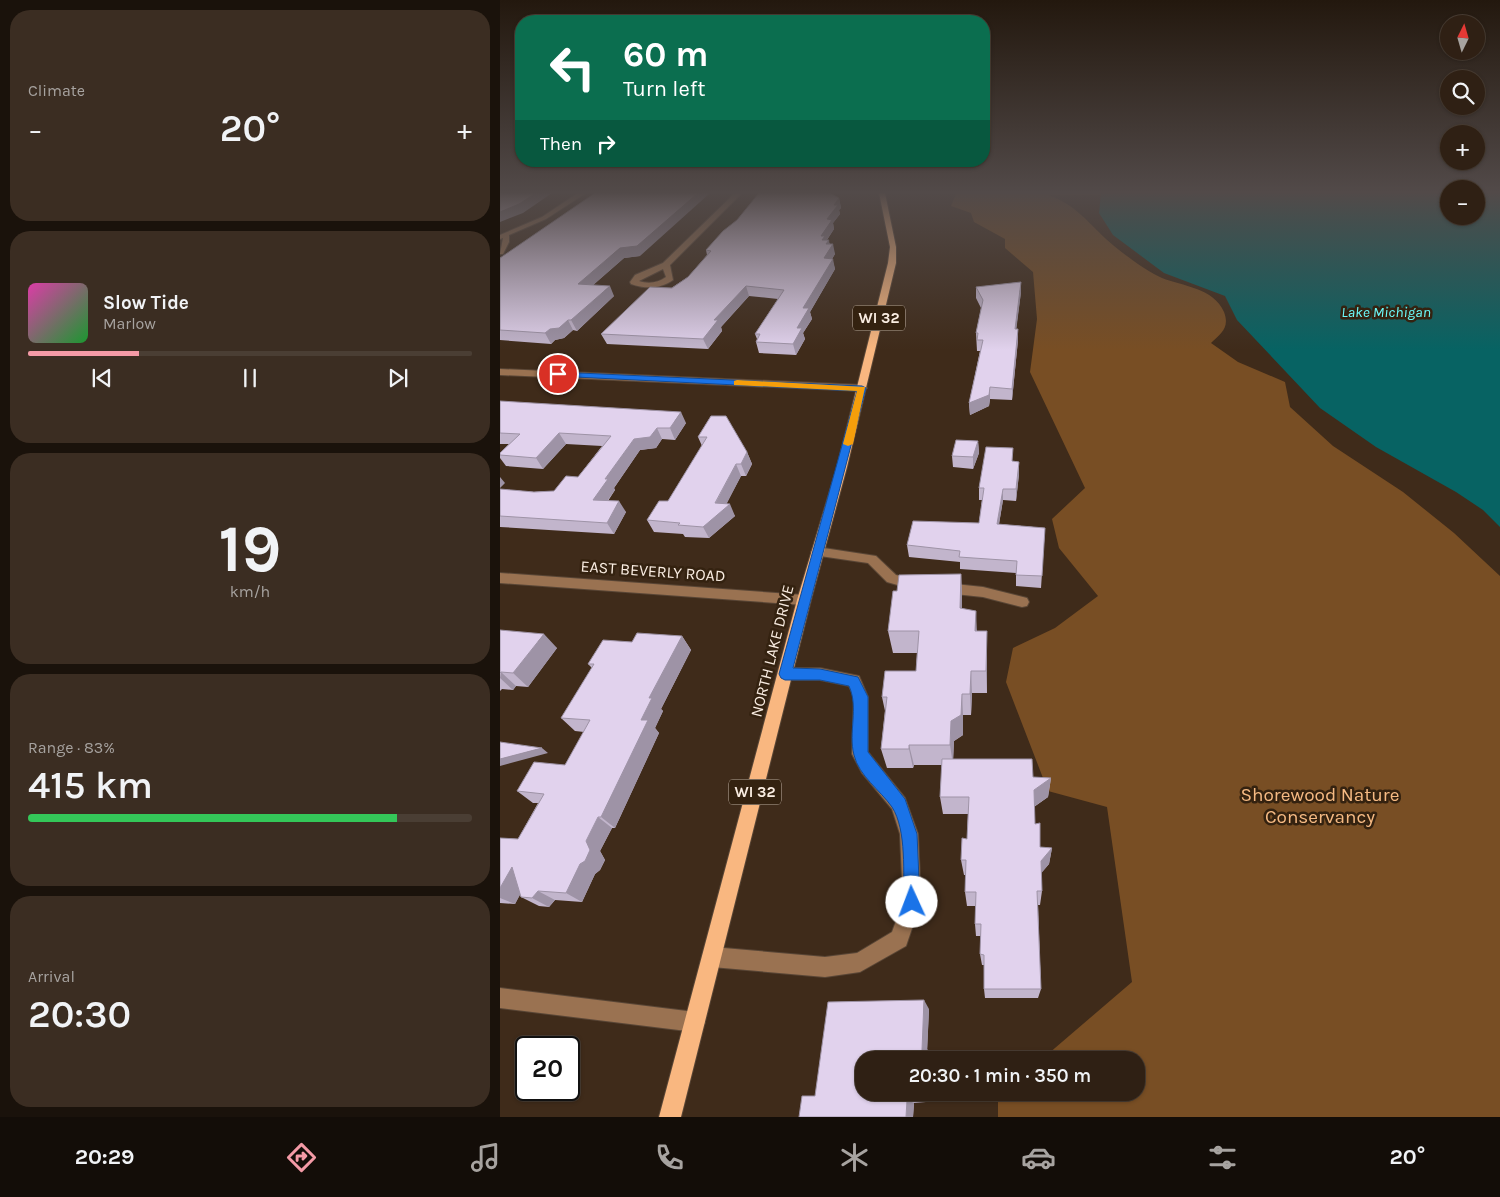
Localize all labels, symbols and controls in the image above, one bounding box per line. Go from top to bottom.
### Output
north arrow [1440,15,1485,60]
map controls [1440,15,1485,225]
text: 60 m [623,34,708,75]
icon: left [540,35,605,100]
button: search [1440,70,1485,115]
text: Turn left [623,76,706,102]
text: Climate [28,81,85,100]
text: 20° [220,106,280,151]
text: − [28,113,43,146]
text: + [457,113,472,146]
button: + [1440,125,1485,170]
icon: right [592,130,620,158]
text: Then [540,133,582,155]
button: − [1440,180,1485,225]
text: Slow Tide [103,292,189,314]
water label: Lake Michigan [1341,303,1431,321]
road number: WI 32 [853,306,905,330]
text: Marlow [103,314,156,333]
pin [537,353,579,395]
icon: arrive [544,360,572,388]
icon: previous [88,364,116,392]
icon: pause [236,364,264,392]
icon: next [384,364,412,392]
text: 19 [219,511,281,587]
street label: EAST BEVERLY ROAD [580,556,726,586]
text: km/h [230,582,270,601]
street label: NORTH LAKE DRIVE [746,583,798,719]
text: Range · 83% [28,738,115,757]
text: 415 km [28,763,153,808]
road number: WI 32 [729,780,781,804]
park label: Shorewood Nature Conservancy [1241,784,1400,828]
position arrow [885,875,937,927]
text: Arrival [28,967,75,986]
text: 20:30 [28,992,131,1037]
speed limit sign: 20 [515,1036,580,1101]
text: 20:30 · 1 min · 350 m [909,1065,1091,1087]
icon: directions [284,1140,319,1175]
icon: music [468,1140,503,1175]
icon: phone [652,1140,687,1175]
icon: climate [837,1140,872,1175]
icon: car [1021,1140,1056,1175]
icon: filters [1205,1140,1240,1175]
text: 20:29 [75,1144,135,1170]
text: 20° [1390,1144,1425,1170]

